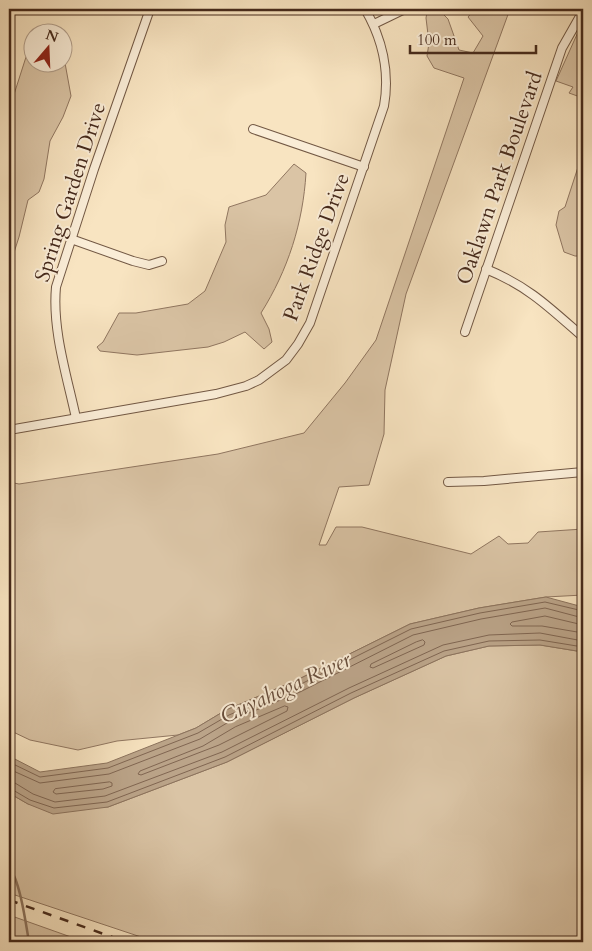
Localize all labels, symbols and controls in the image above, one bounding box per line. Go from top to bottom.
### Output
north arrow [22,22,72,72]
scale bar [410,22,536,54]
text: N [43,25,61,47]
text: 100 m [417,30,457,50]
street label: Oaklawn Park Boulevard [449,68,550,289]
street label: Spring Garden Drive [28,99,113,286]
street label: Park Ridge Drive [276,169,357,325]
water label: Cuyahoga River [215,644,356,731]

